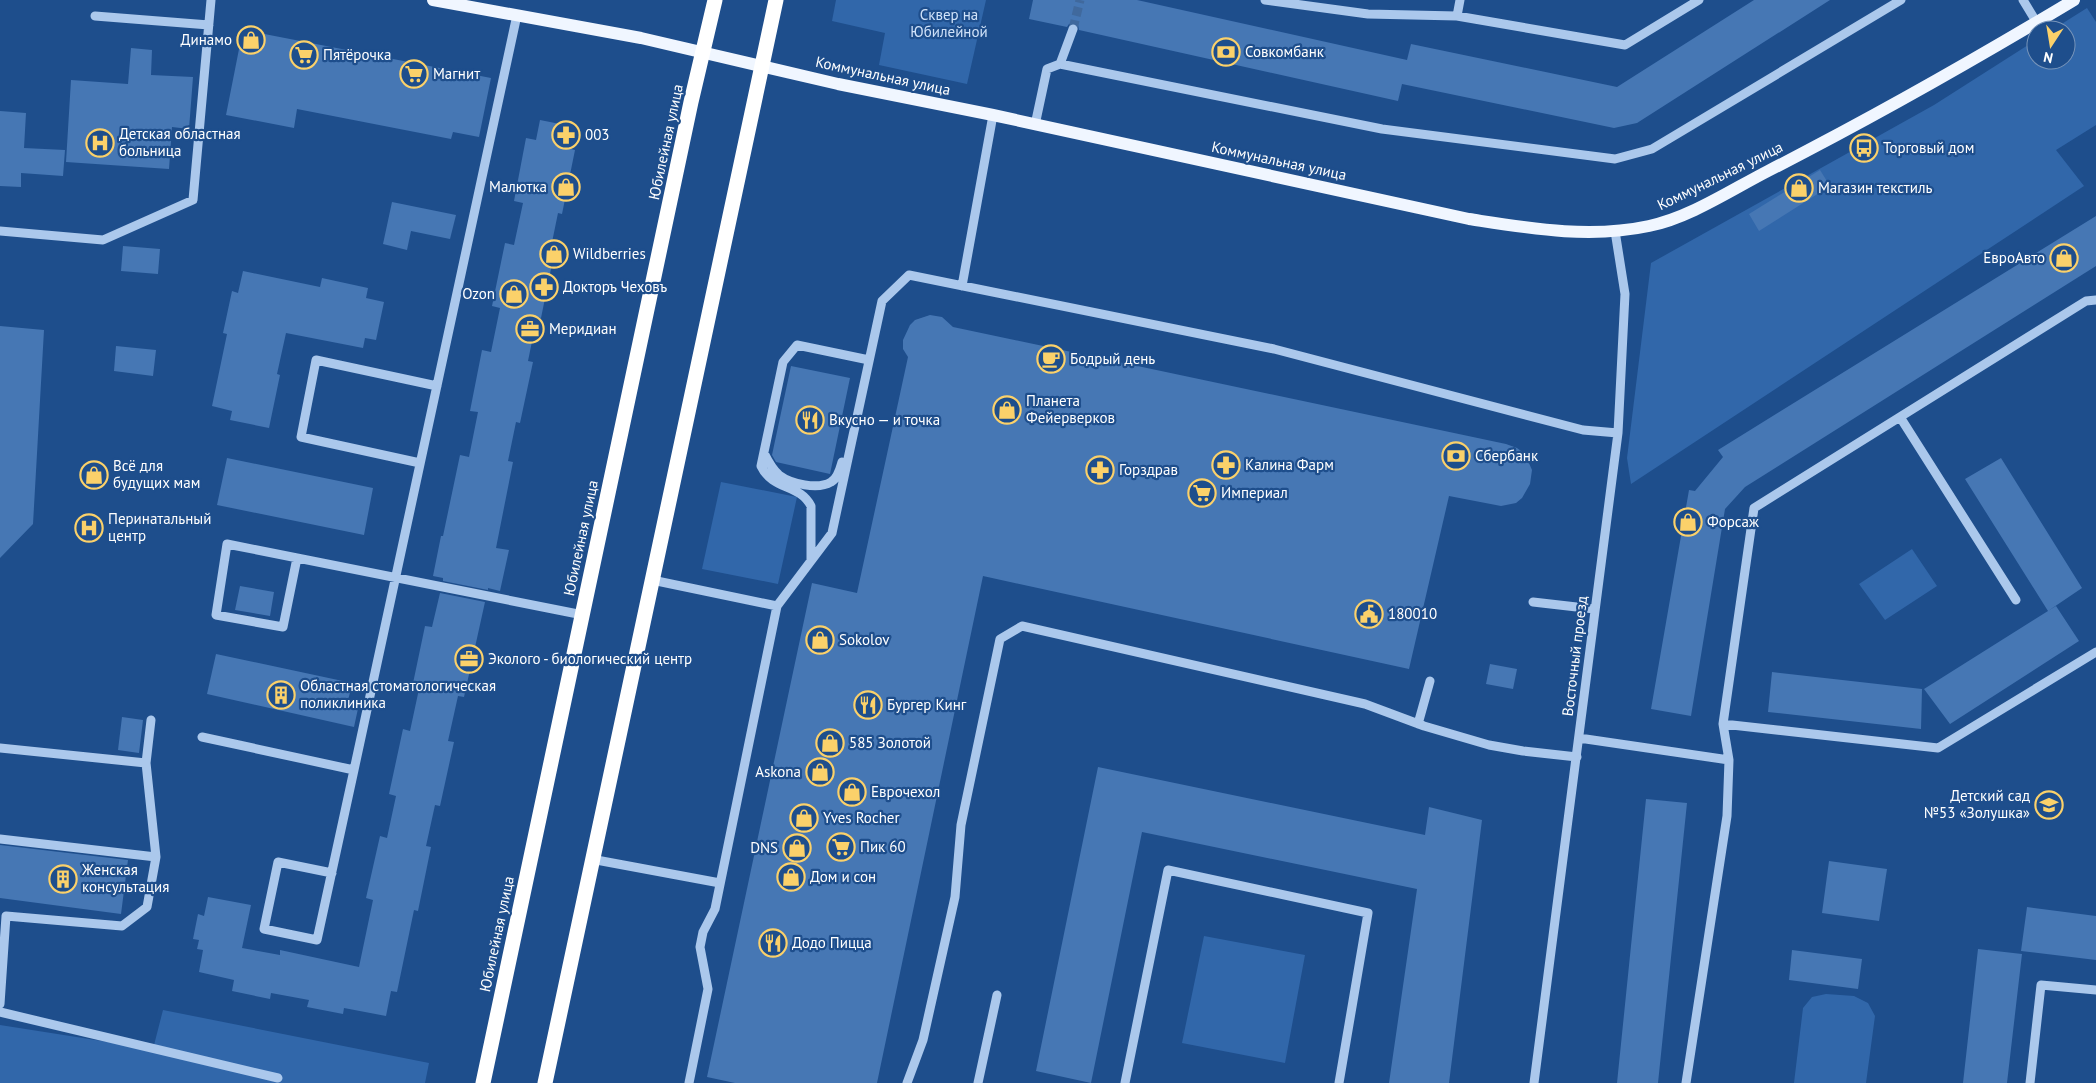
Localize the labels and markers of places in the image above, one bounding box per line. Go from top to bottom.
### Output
shop icon: Динамо [236,25,266,55]
place label: Динамо [181,30,232,49]
bank icon: Совкомбанк [1211,37,1241,67]
supermarket icon: Пятёрочка [289,40,319,70]
place label: Совкомбанк [1245,42,1325,61]
place label: Пятёрочка [323,45,391,64]
supermarket icon: Магнит [399,59,429,89]
place label: Магнит [433,64,480,83]
pharmacy icon: 003 [551,120,581,150]
place label: Детская областная больница [119,124,241,160]
place label: 003 [585,125,610,144]
hospital icon: Детская областная больница [85,128,115,158]
bus stop icon: Торговый дом [1849,133,1879,163]
place label: Торговый дом [1883,138,1974,157]
shop icon: Малютка [551,172,581,202]
shop icon: Магазин текстиль [1784,173,1814,203]
place label: Малютка [489,177,547,196]
place label: Магазин текстиль [1818,178,1932,197]
shop icon: Wildberries [539,239,569,269]
shop icon: ЕвроАвто [2049,243,2079,273]
place label: Wildberries [573,244,646,263]
place label: ЕвроАвто [1983,248,2045,267]
pharmacy icon: Докторъ Чеховъ [529,272,559,302]
place label: Докторъ Чеховъ [563,277,667,296]
shop icon: Ozon [499,279,529,309]
place label: Ozon [462,284,495,303]
office icon: Меридиан [515,314,545,344]
place label: Меридиан [549,319,617,338]
cafe icon: Бодрый день [1036,344,1066,374]
place label: Бодрый день [1070,349,1155,368]
place label: Планета Фейерверков [1026,391,1115,427]
shop icon: Планета Фейерверков [992,395,1022,425]
restaurant icon: Вкусно — и точка [795,405,825,435]
place label: Вкусно — и точка [829,410,940,429]
bank icon: Сбербанк [1441,441,1471,471]
place label: Сбербанк [1475,446,1539,465]
pharmacy icon: Калина Фарм [1211,450,1241,480]
pharmacy icon: Горздрав [1085,455,1115,485]
place label: Калина Фарм [1245,455,1334,474]
place label: Всё для будущих мам [113,456,200,492]
shop icon: Всё для будущих мам [79,460,109,490]
place label: Горздрав [1119,460,1178,479]
supermarket icon: Империал [1187,478,1217,508]
place label: Империал [1221,483,1288,502]
shop icon: Форсаж [1673,507,1703,537]
place label: Перинатальный центр [108,509,211,545]
place label: Форсаж [1707,512,1759,531]
hospital icon: Перинатальный центр [74,513,104,543]
public building icon: 180010 [1354,599,1384,629]
place label: 180010 [1388,604,1437,623]
shop icon: Sokolov [805,625,835,655]
place label: Sokolov [839,630,890,649]
office icon: Эколого - биологический центр [454,644,484,674]
place label: Эколого - биологический центр [488,649,692,668]
place label: Областная стоматологическая поликлиника [300,676,496,712]
building icon: Областная стоматологическая поликлиника [266,680,296,710]
restaurant icon: Бургер Кинг [853,690,883,720]
place label: Бургер Кинг [887,695,967,714]
shop icon: 585 Золотой [815,728,845,758]
place label: 585 Золотой [849,733,931,752]
shop icon: Askona [805,757,835,787]
place label: Askona [755,762,801,781]
shop icon: Еврочехол [837,777,867,807]
place label: Еврочехол [871,782,940,801]
place label: Детский сад №53 «Золушка» [1924,786,2030,822]
school or university icon: Детский сад №53 «Золушка» [2034,790,2064,820]
shop icon: Yves Rocher [789,803,819,833]
place label: Yves Rocher [823,808,900,827]
supermarket icon: Пик 60 [826,832,856,862]
shop icon: DNS [782,833,812,863]
place label: Пик 60 [860,837,906,856]
place label: DNS [750,838,778,857]
place label: Женская консультация [81,860,169,896]
shop icon: Дом и сон [776,862,806,892]
building icon: Женская консультация [48,864,78,894]
place label: Дом и сон [810,867,876,886]
restaurant icon: Додо Пицца [758,928,788,958]
place label: Додо Пицца [792,933,872,952]

